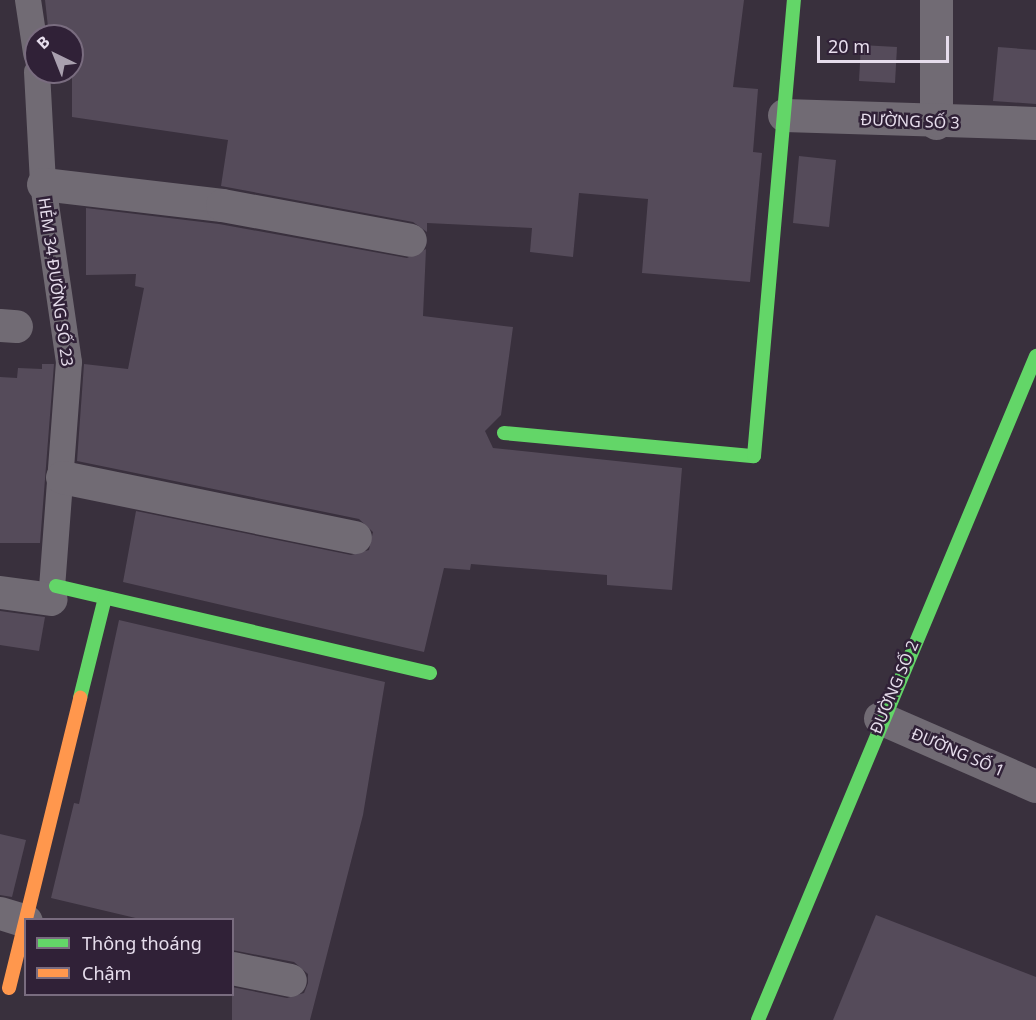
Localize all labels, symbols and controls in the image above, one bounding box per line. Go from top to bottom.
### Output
north arrow [24,24,84,84]
scale bar [820,24,952,62]
text: B [32,31,54,54]
text: 20 m [828,34,870,58]
street label: ĐƯỜNG SỐ 3 [860,110,960,132]
street label: HẺM 34 ĐƯỜNG SỐ 23 [35,196,77,368]
street label: ĐƯỜNG SỐ 2 [866,638,922,736]
street label: ĐƯỜNG SỐ 1 [909,724,1007,780]
legend [24,918,234,996]
text: Thông thoáng [82,931,202,955]
text: Chậm [82,961,131,985]

